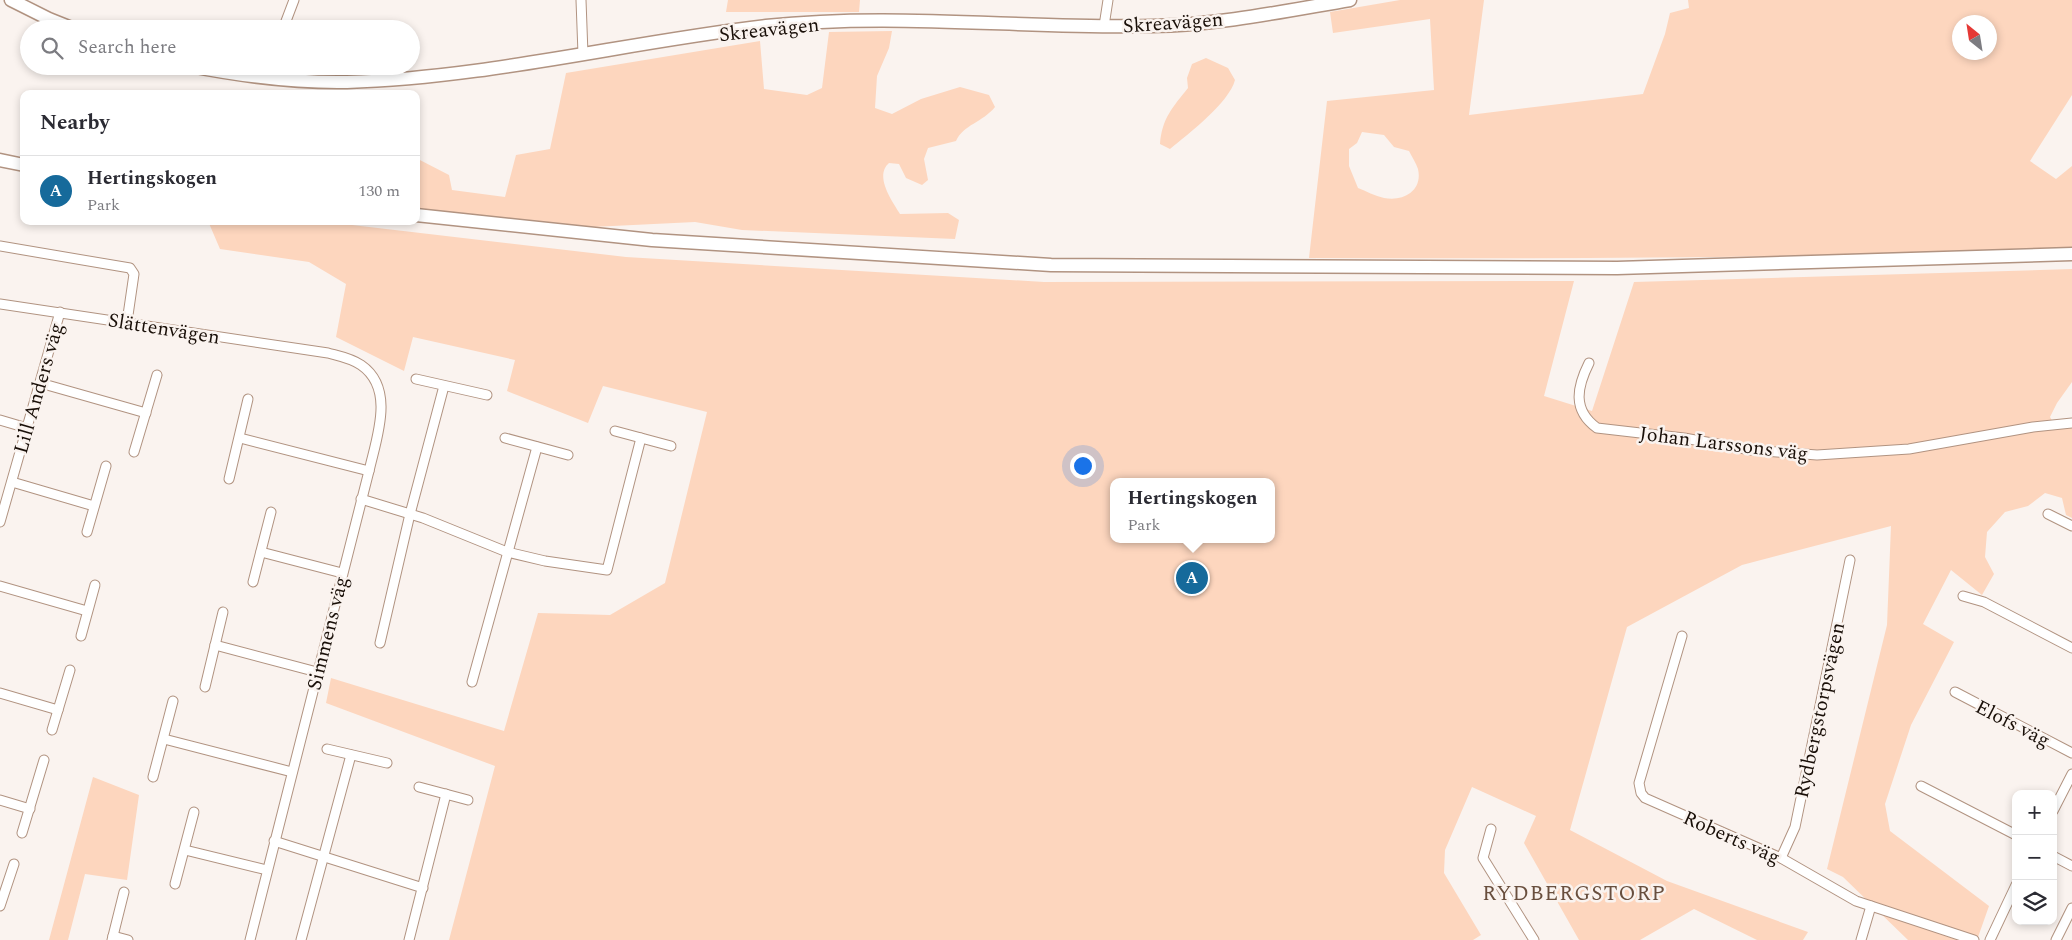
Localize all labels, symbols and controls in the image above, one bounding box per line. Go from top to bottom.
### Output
street label: Skreavägen [1122,5,1224,41]
street label: Skreavägen [718,10,821,50]
north arrow [1952,15,1997,60]
search box [20,20,420,75]
text: Search here [78,33,177,62]
icon: search [38,34,66,62]
text: Nearby [40,107,110,139]
text: Hertingskogen [87,164,217,193]
text: A [50,179,62,203]
text: 130 m [358,179,400,203]
text: Park [87,193,120,217]
street label: Slättenvägen [106,305,222,353]
street label: Lill Anders väg [6,319,72,457]
street label: Johan Larssons väg [1638,419,1810,469]
your location [1070,453,1096,479]
popup [1110,478,1275,543]
text: Hertingskogen [1127,484,1258,513]
text: Park [1127,513,1160,537]
pin: A [1176,559,1208,597]
street label: Simmens väg [299,573,357,693]
street label: Rydbergstorpsvägen [1787,619,1853,801]
street label: Elofs väg [1970,692,2055,756]
map controls [2012,790,2057,925]
button: + [2012,790,2057,835]
street label: Roberts väg [1678,803,1785,873]
button: − [2012,835,2057,880]
district label: RYDBERGSTORP [1482,878,1666,910]
button: layers [2012,880,2057,925]

